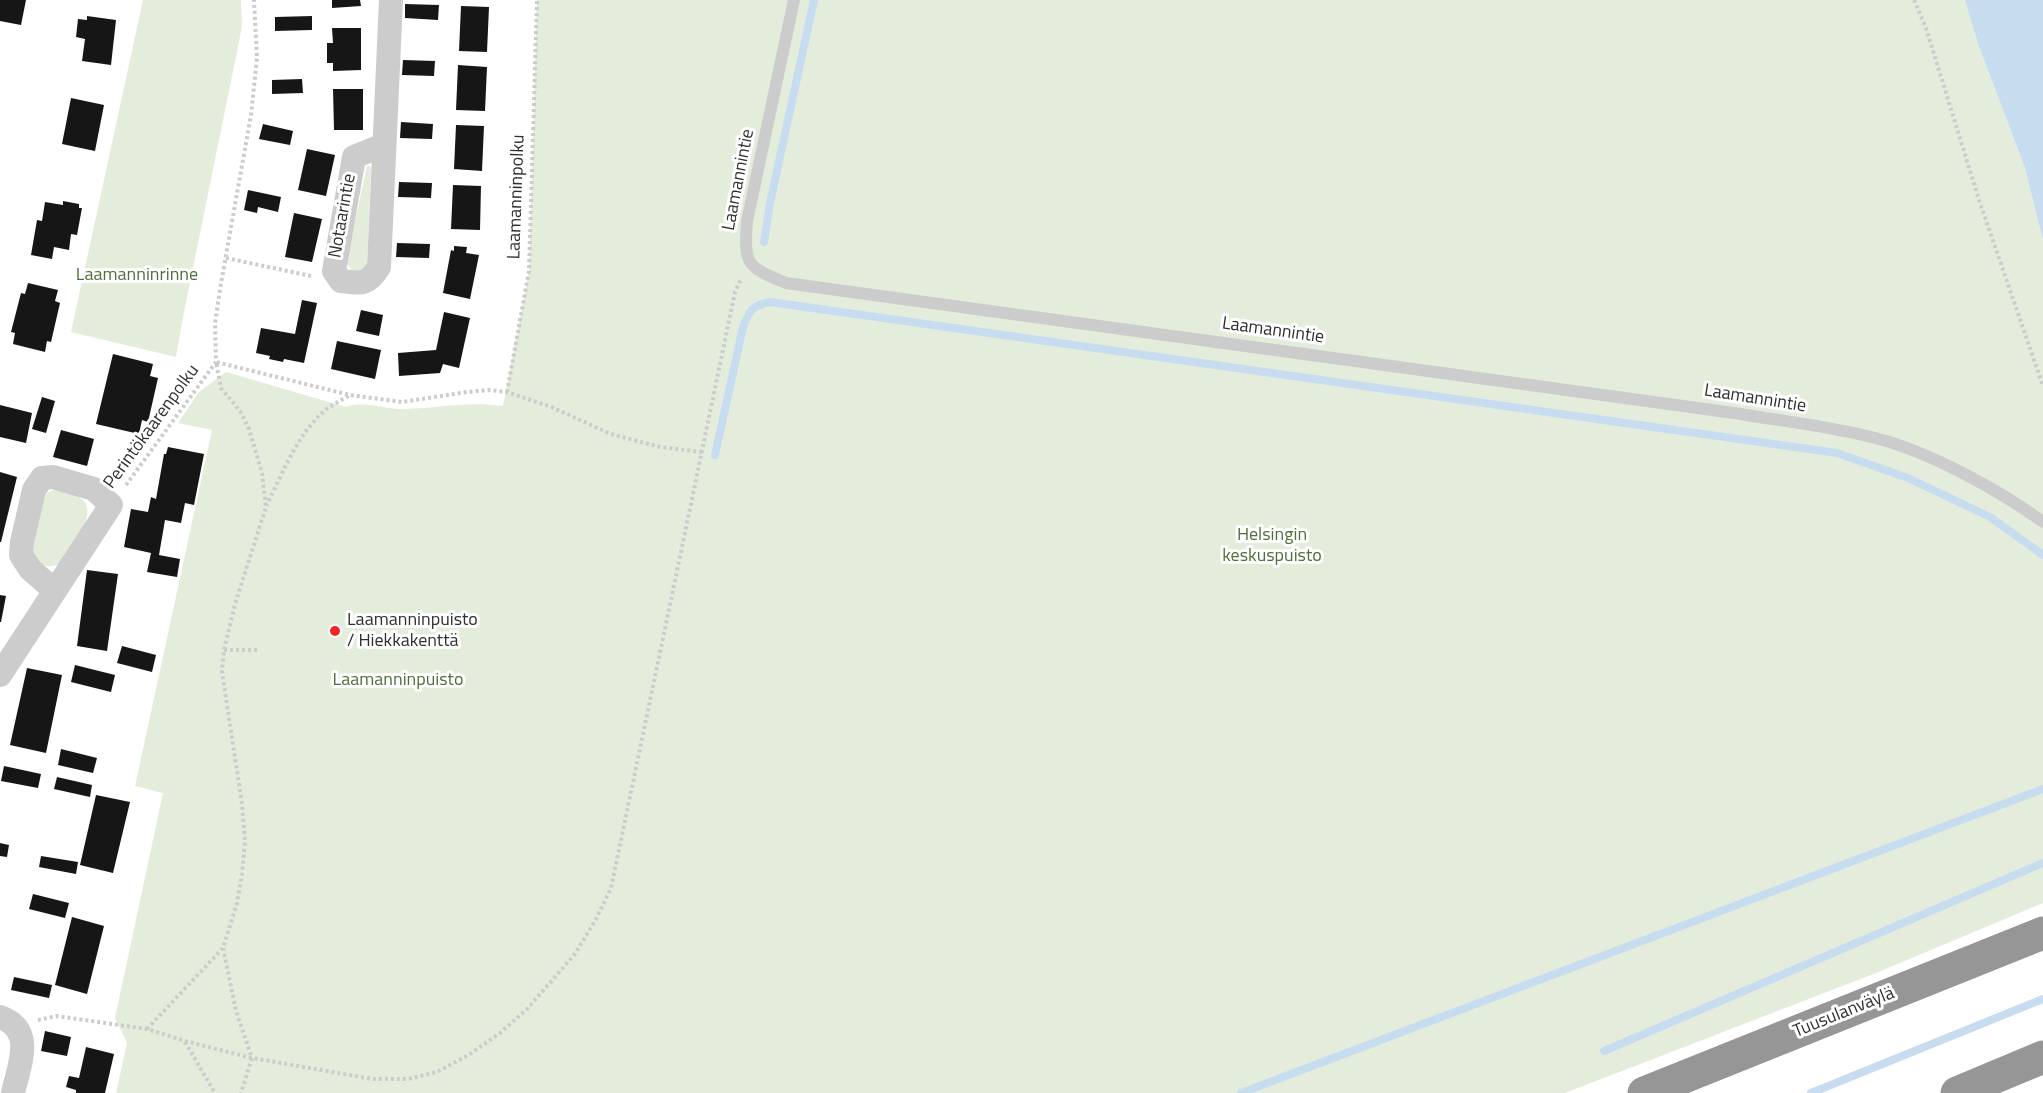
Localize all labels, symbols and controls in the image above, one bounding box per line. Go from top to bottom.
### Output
street label: Laamannintie [719,127,759,233]
street label: Laamanninpolku [504,134,530,260]
street label: Notaarintie [325,172,361,260]
park label: Laamanninrinne [76,265,198,287]
street label: Laamannintie [1221,313,1325,349]
street label: Perintökaarenpolku [100,361,204,493]
street label: Laamannintie [1702,380,1808,418]
park label: Helsingin keskuspuisto [1222,525,1322,568]
place label: Laamanninpuisto / Hiekkakenttä [347,610,478,652]
marker: Laamanninpuisto / Hiekkakenttä [328,624,342,638]
park label: Laamanninpuisto [333,670,463,692]
street label: Tuusulanväylä [1790,983,1898,1043]

